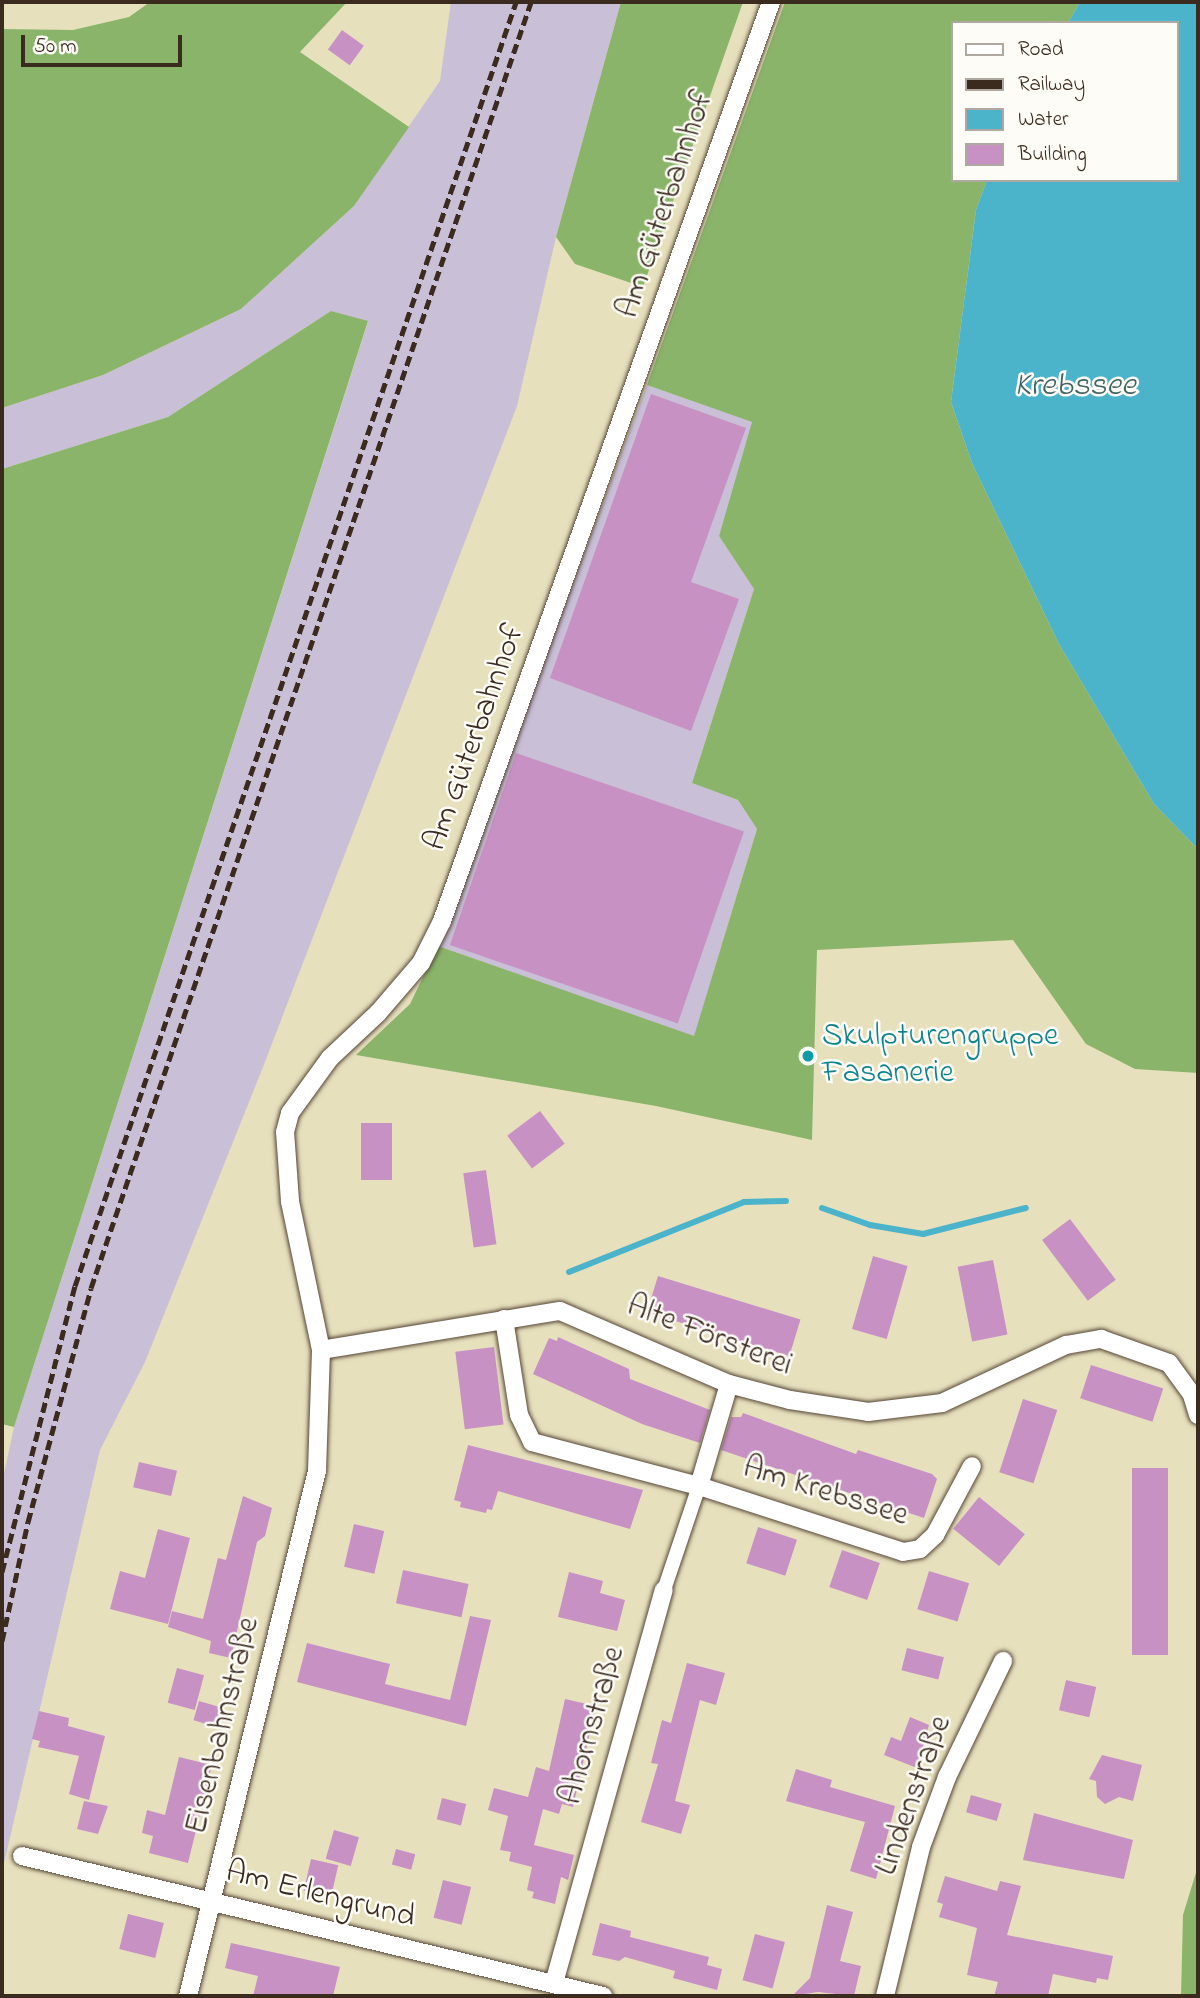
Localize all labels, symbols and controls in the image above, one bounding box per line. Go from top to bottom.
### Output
scale bar [24,21,186,65]
legend [951,21,1179,182]
text: 50 m [34,32,77,62]
text: Road [1018,35,1064,65]
text: Railway [1018,70,1085,100]
street label: Am Güterbahnhof [610,86,724,324]
text: Water [1018,105,1069,135]
text: Building [1018,140,1087,170]
water label: Krebssee [1014,367,1136,407]
street label: Am Güterbahnhof [417,620,535,856]
place label: Skulpturengruppe Fasanerie [822,1019,1058,1094]
marker: Skulpturengruppe Fasanerie [800,1048,816,1064]
street label: Alte Försterei [621,1288,797,1386]
street label: Am Krebssee [738,1450,912,1536]
street label: Eisenbahnstraße [179,1614,269,1838]
street label: Ahornstraße [553,1643,635,1809]
street label: Lindenstraße [868,1711,962,1881]
street label: Am Erlengrund [221,1854,419,1938]

